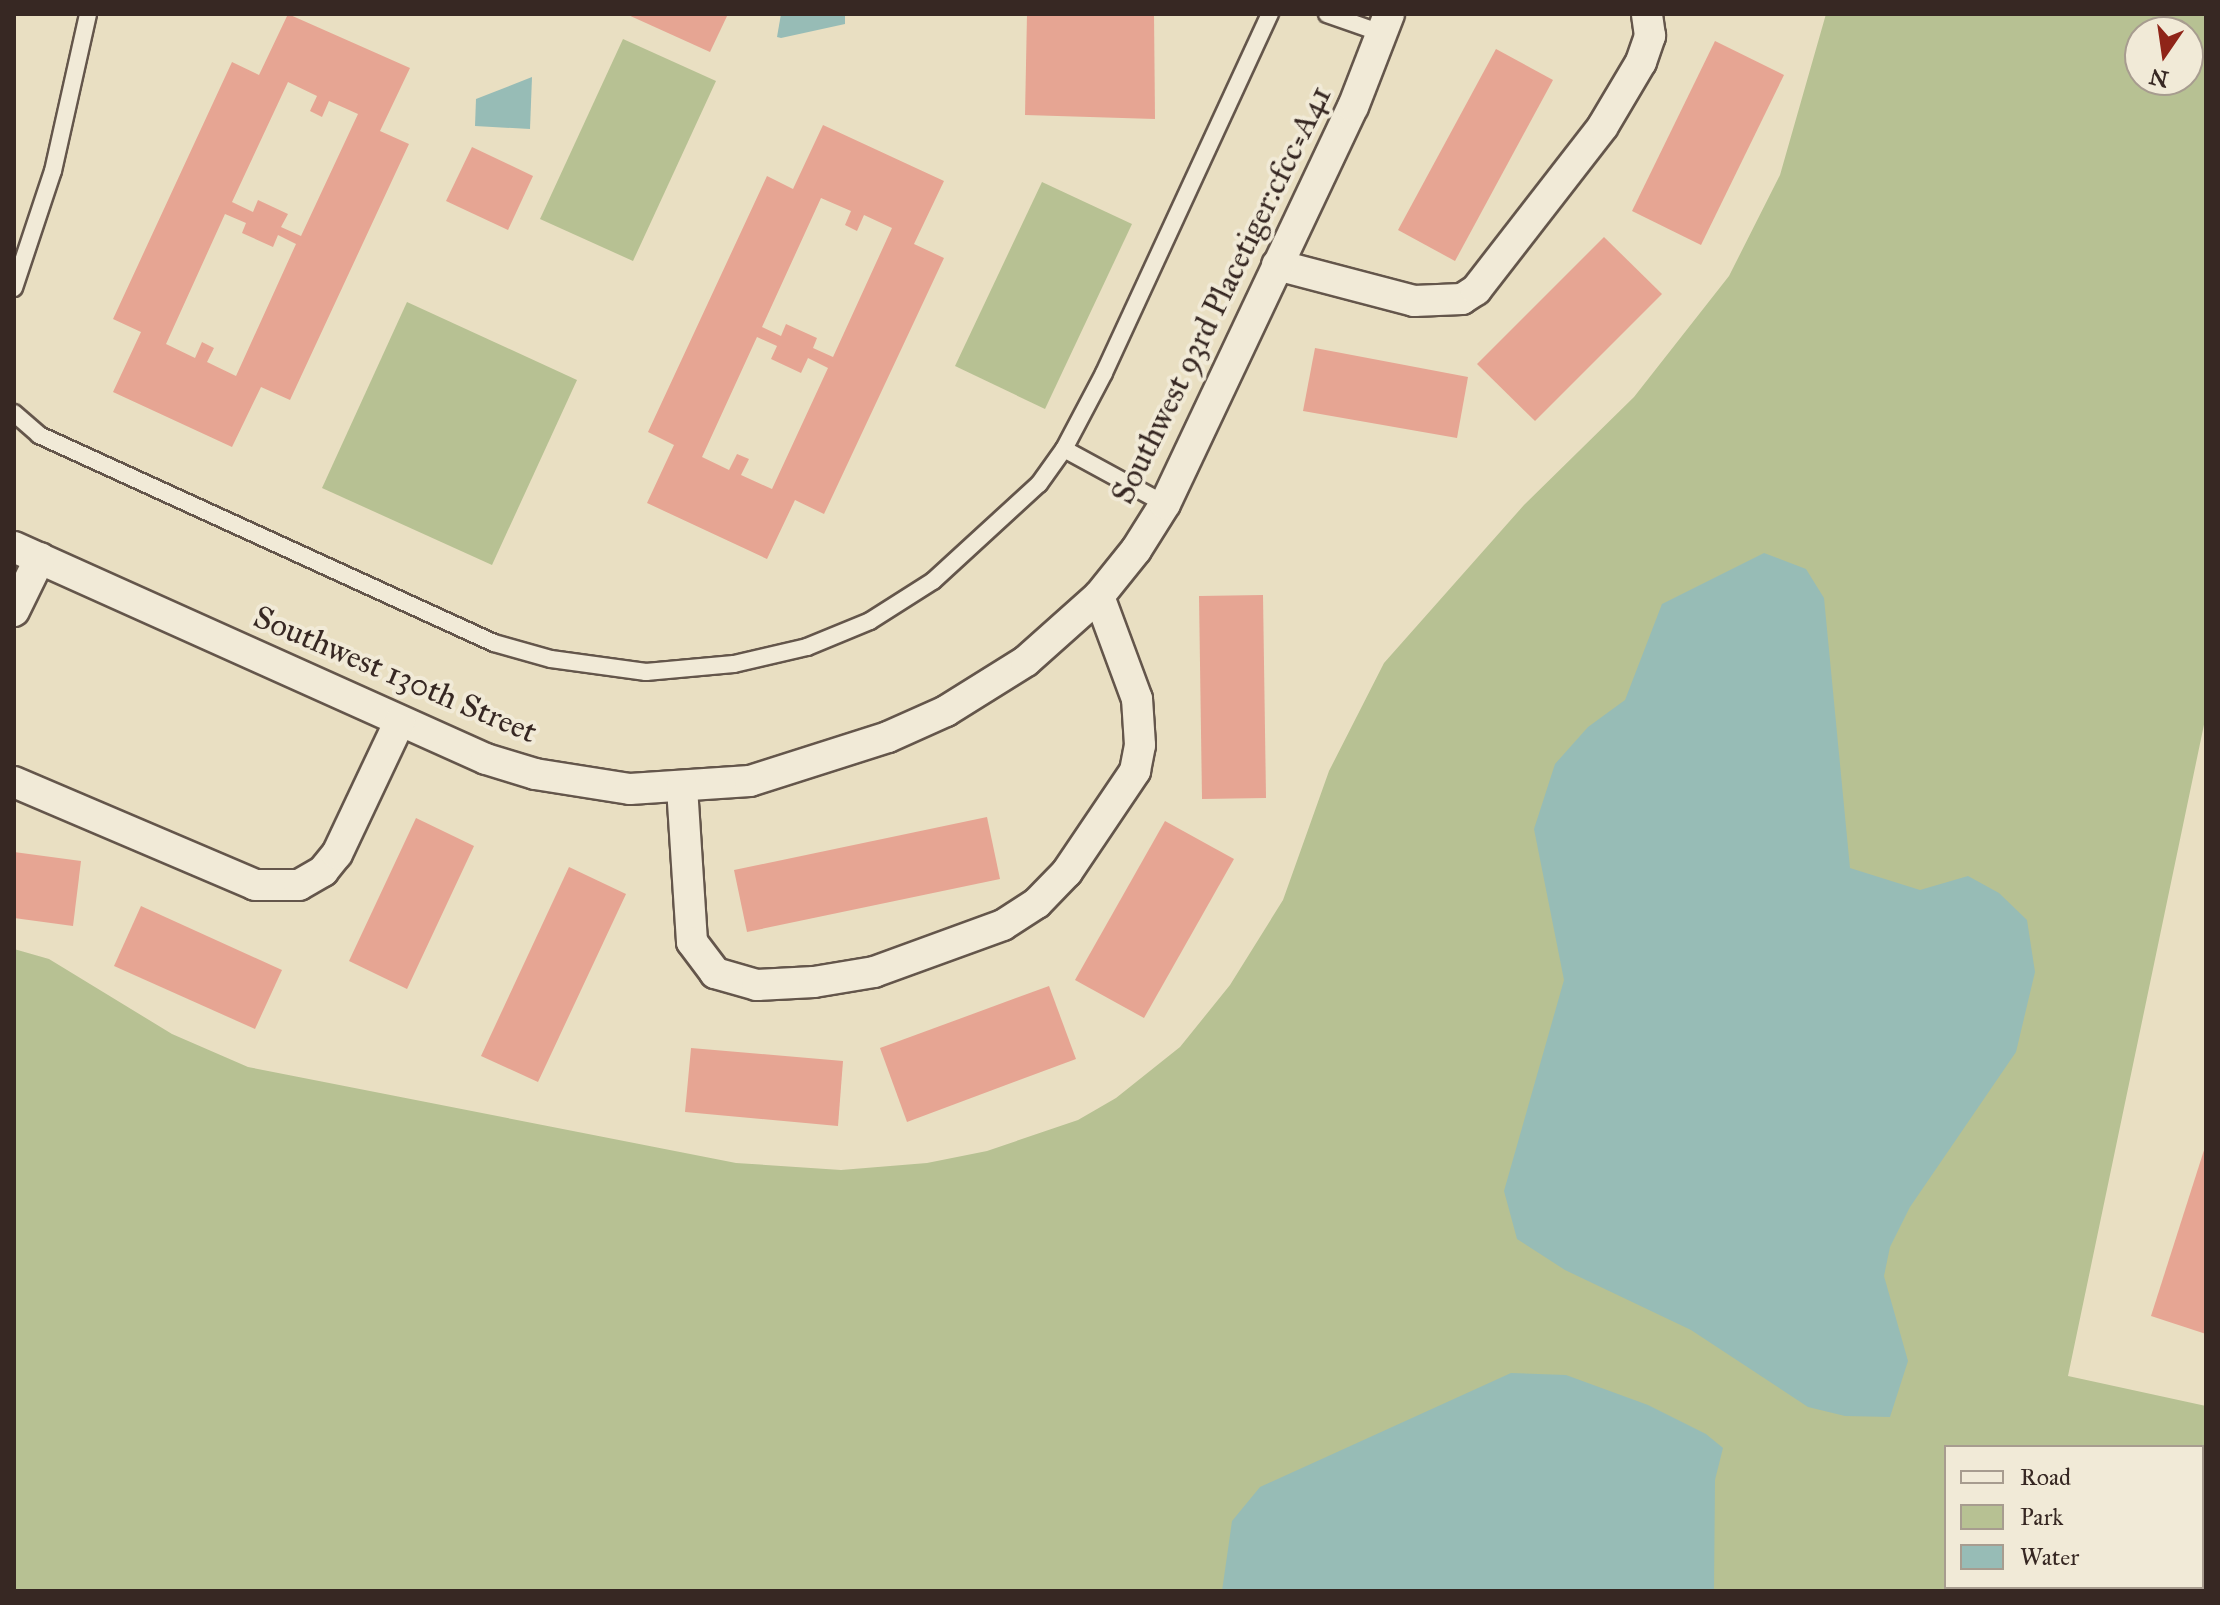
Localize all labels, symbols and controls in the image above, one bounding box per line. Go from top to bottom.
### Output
north arrow [2124,16,2204,96]
text: N [2147,63,2171,93]
street label: Southwest 93rd Placetiger:cfcc=A41 [1104,80,1340,510]
street label: Southwest 130th Street [248,598,542,752]
legend [1944,1445,2204,1589]
text: Road [2020,1462,2071,1492]
text: Park [2020,1502,2063,1532]
text: Water [2020,1542,2079,1572]

